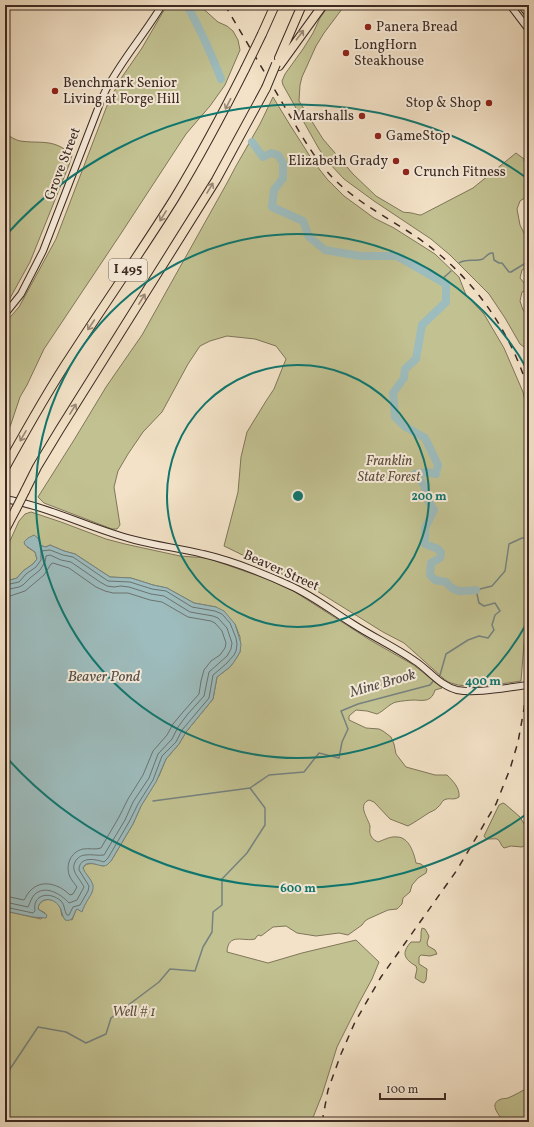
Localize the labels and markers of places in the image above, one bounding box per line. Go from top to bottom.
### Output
place label: Panera Bread [376,18,458,37]
marker: Panera Bread [363,22,373,32]
place label: LongHorn Steakhouse [354,36,424,71]
marker: LongHorn Steakhouse [341,48,351,58]
place label: Benchmark Senior Living at Forge Hill [63,74,180,109]
marker: Benchmark Senior Living at Forge Hill [50,86,60,96]
place label: Stop & Shop [405,94,481,113]
marker: Stop & Shop [484,98,494,108]
place label: Marshalls [292,107,354,126]
marker: Marshalls [357,111,367,121]
place label: GameStop [386,127,450,146]
marker: GameStop [373,131,383,141]
place label: Elizabeth Grady [288,152,388,171]
marker: Elizabeth Grady [391,156,401,166]
place label: Crunch Fitness [414,163,506,182]
marker: Crunch Fitness [401,167,411,177]
centre of rings [291,489,305,503]

